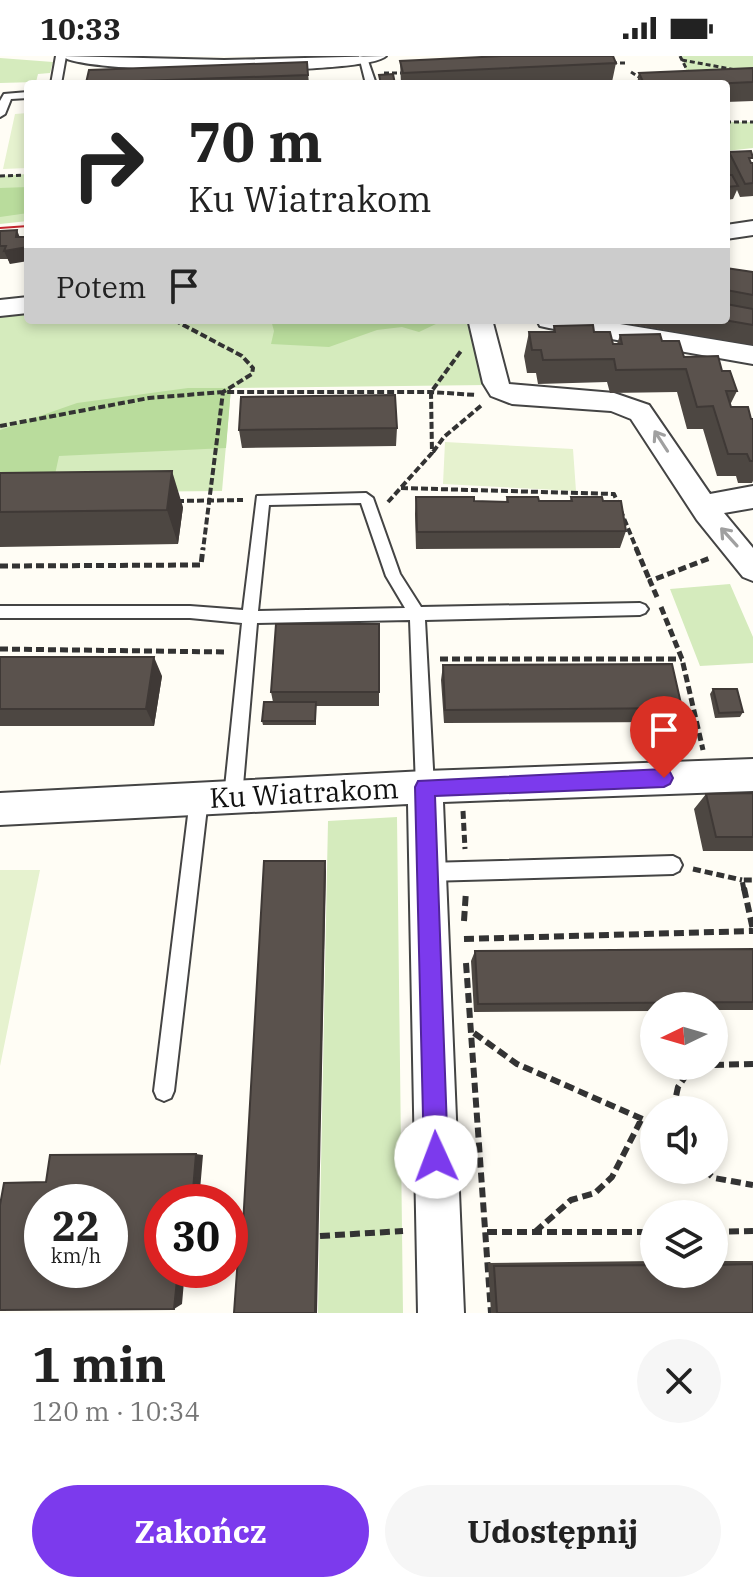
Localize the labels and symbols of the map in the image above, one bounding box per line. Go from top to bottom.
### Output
one-way arrow [652,430,668,453]
one-way arrow [720,528,738,548]
pin [630,696,698,778]
street label: Ku Wiatrakom [208,769,400,816]
north arrow [640,992,728,1080]
position arrow [394,1115,478,1199]
speed limit sign: 30 [144,1184,248,1288]

